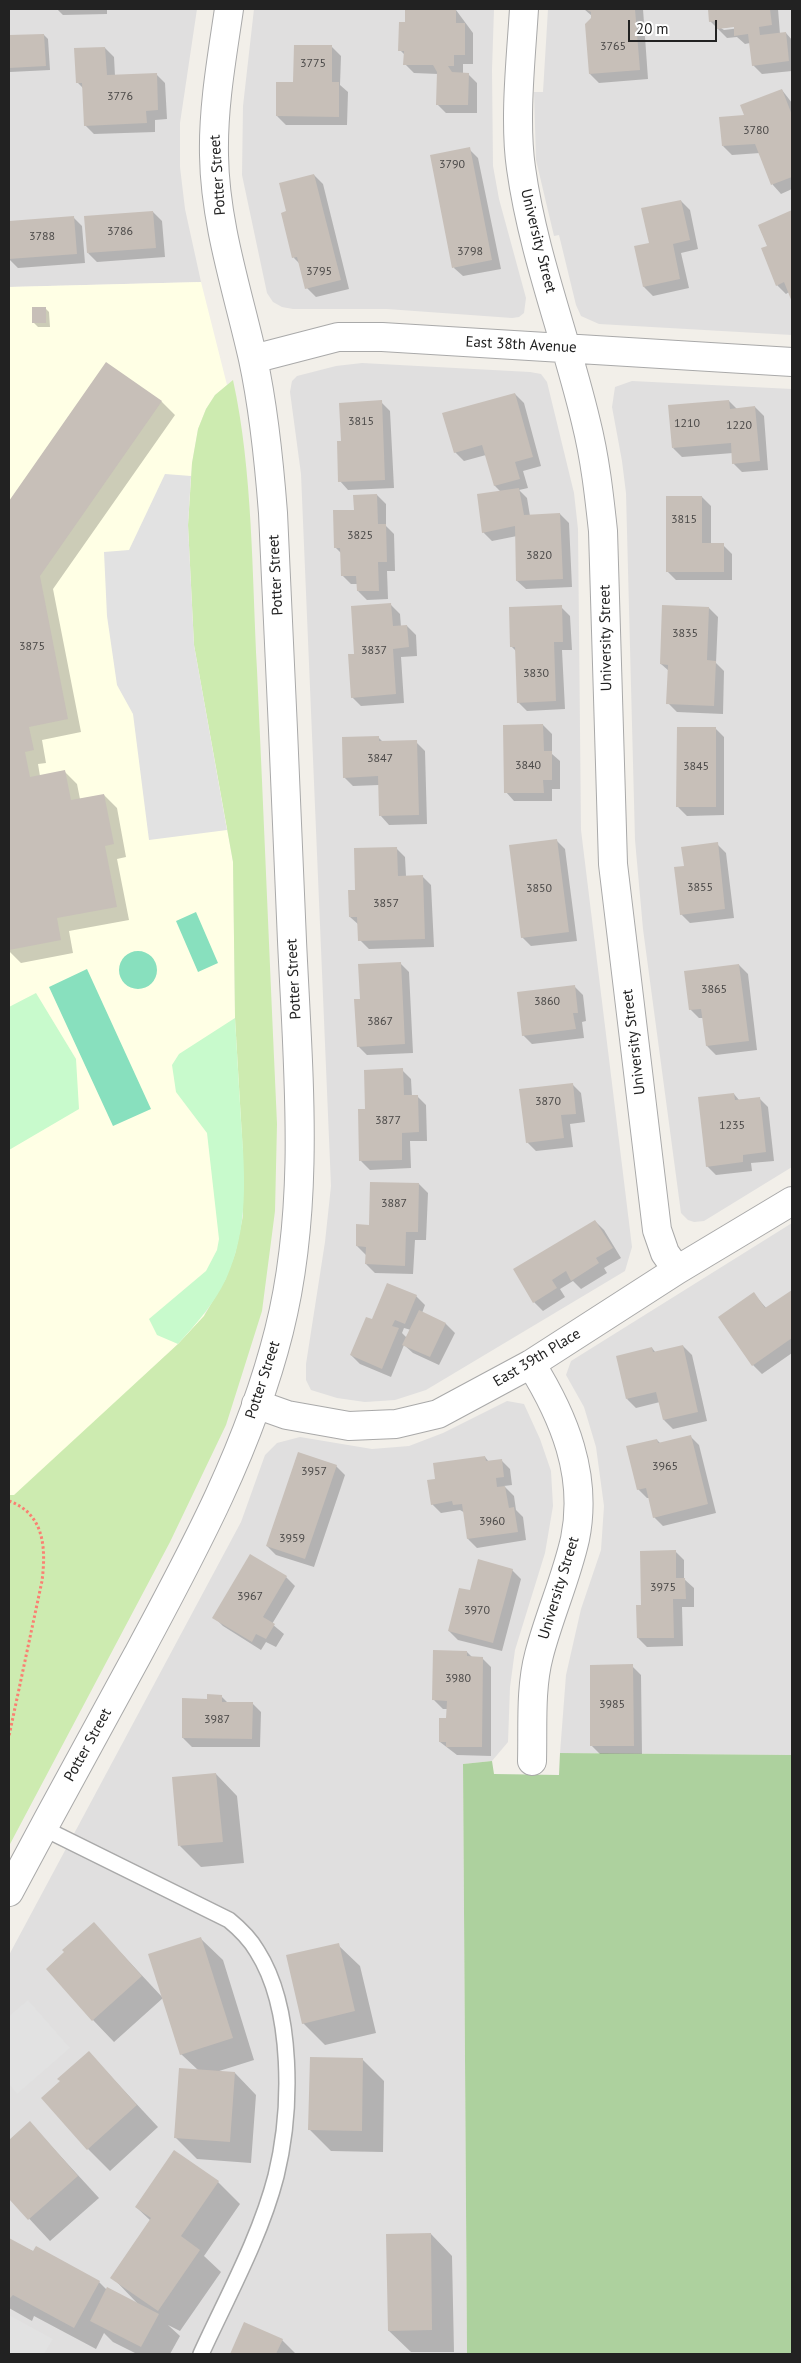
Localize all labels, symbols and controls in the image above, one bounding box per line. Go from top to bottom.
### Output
scale bar [631,10,720,42]
text: 20 m [636,19,669,38]
house number: 3765 [600,40,626,54]
house number: 3775 [300,57,326,71]
house number: 3776 [107,90,133,104]
house number: 3780 [743,124,769,138]
street label: Potter Street [206,134,230,216]
house number: 3790 [439,158,465,172]
street label: University Street [516,187,560,295]
house number: 3786 [107,225,133,239]
house number: 3788 [29,230,55,244]
house number: 3798 [457,245,483,259]
house number: 3795 [306,265,332,279]
street label: East 38th Avenue [465,333,577,357]
house number: 3815 [348,415,374,429]
house number: 1210 [674,417,700,431]
house number: 1220 [726,419,752,433]
house number: 3815 [671,513,697,527]
house number: 3825 [347,529,373,543]
street label: Potter Street [265,534,287,616]
house number: 3820 [526,549,552,563]
street label: University Street [596,585,616,691]
house number: 3835 [672,627,698,641]
house number: 3875 [19,640,45,654]
house number: 3837 [361,644,387,658]
house number: 3830 [523,667,549,681]
house number: 3847 [367,752,393,766]
house number: 3840 [515,759,541,773]
house number: 3845 [683,760,709,774]
house number: 3855 [687,881,713,895]
house number: 3850 [526,882,552,896]
house number: 3857 [373,897,399,911]
street label: Potter Street [283,938,305,1020]
house number: 3865 [701,983,727,997]
street label: University Street [619,988,649,1096]
house number: 3860 [534,995,560,1009]
house number: 3867 [367,1015,393,1029]
house number: 3870 [535,1095,561,1109]
house number: 3877 [375,1114,401,1128]
house number: 1235 [719,1119,745,1133]
house number: 3887 [381,1197,407,1211]
street label: East 39th Place [490,1325,584,1391]
street label: Potter Street [242,1339,284,1421]
house number: 3965 [652,1460,678,1474]
house number: 3957 [301,1465,327,1479]
house number: 3960 [479,1515,505,1529]
house number: 3959 [279,1532,305,1546]
street label: University Street [535,1534,583,1642]
house number: 3975 [650,1581,676,1595]
house number: 3967 [237,1590,263,1604]
house number: 3970 [464,1604,490,1618]
house number: 3980 [445,1672,471,1686]
house number: 3985 [599,1698,625,1712]
street label: Potter Street [61,1705,115,1785]
house number: 3987 [204,1713,230,1727]

